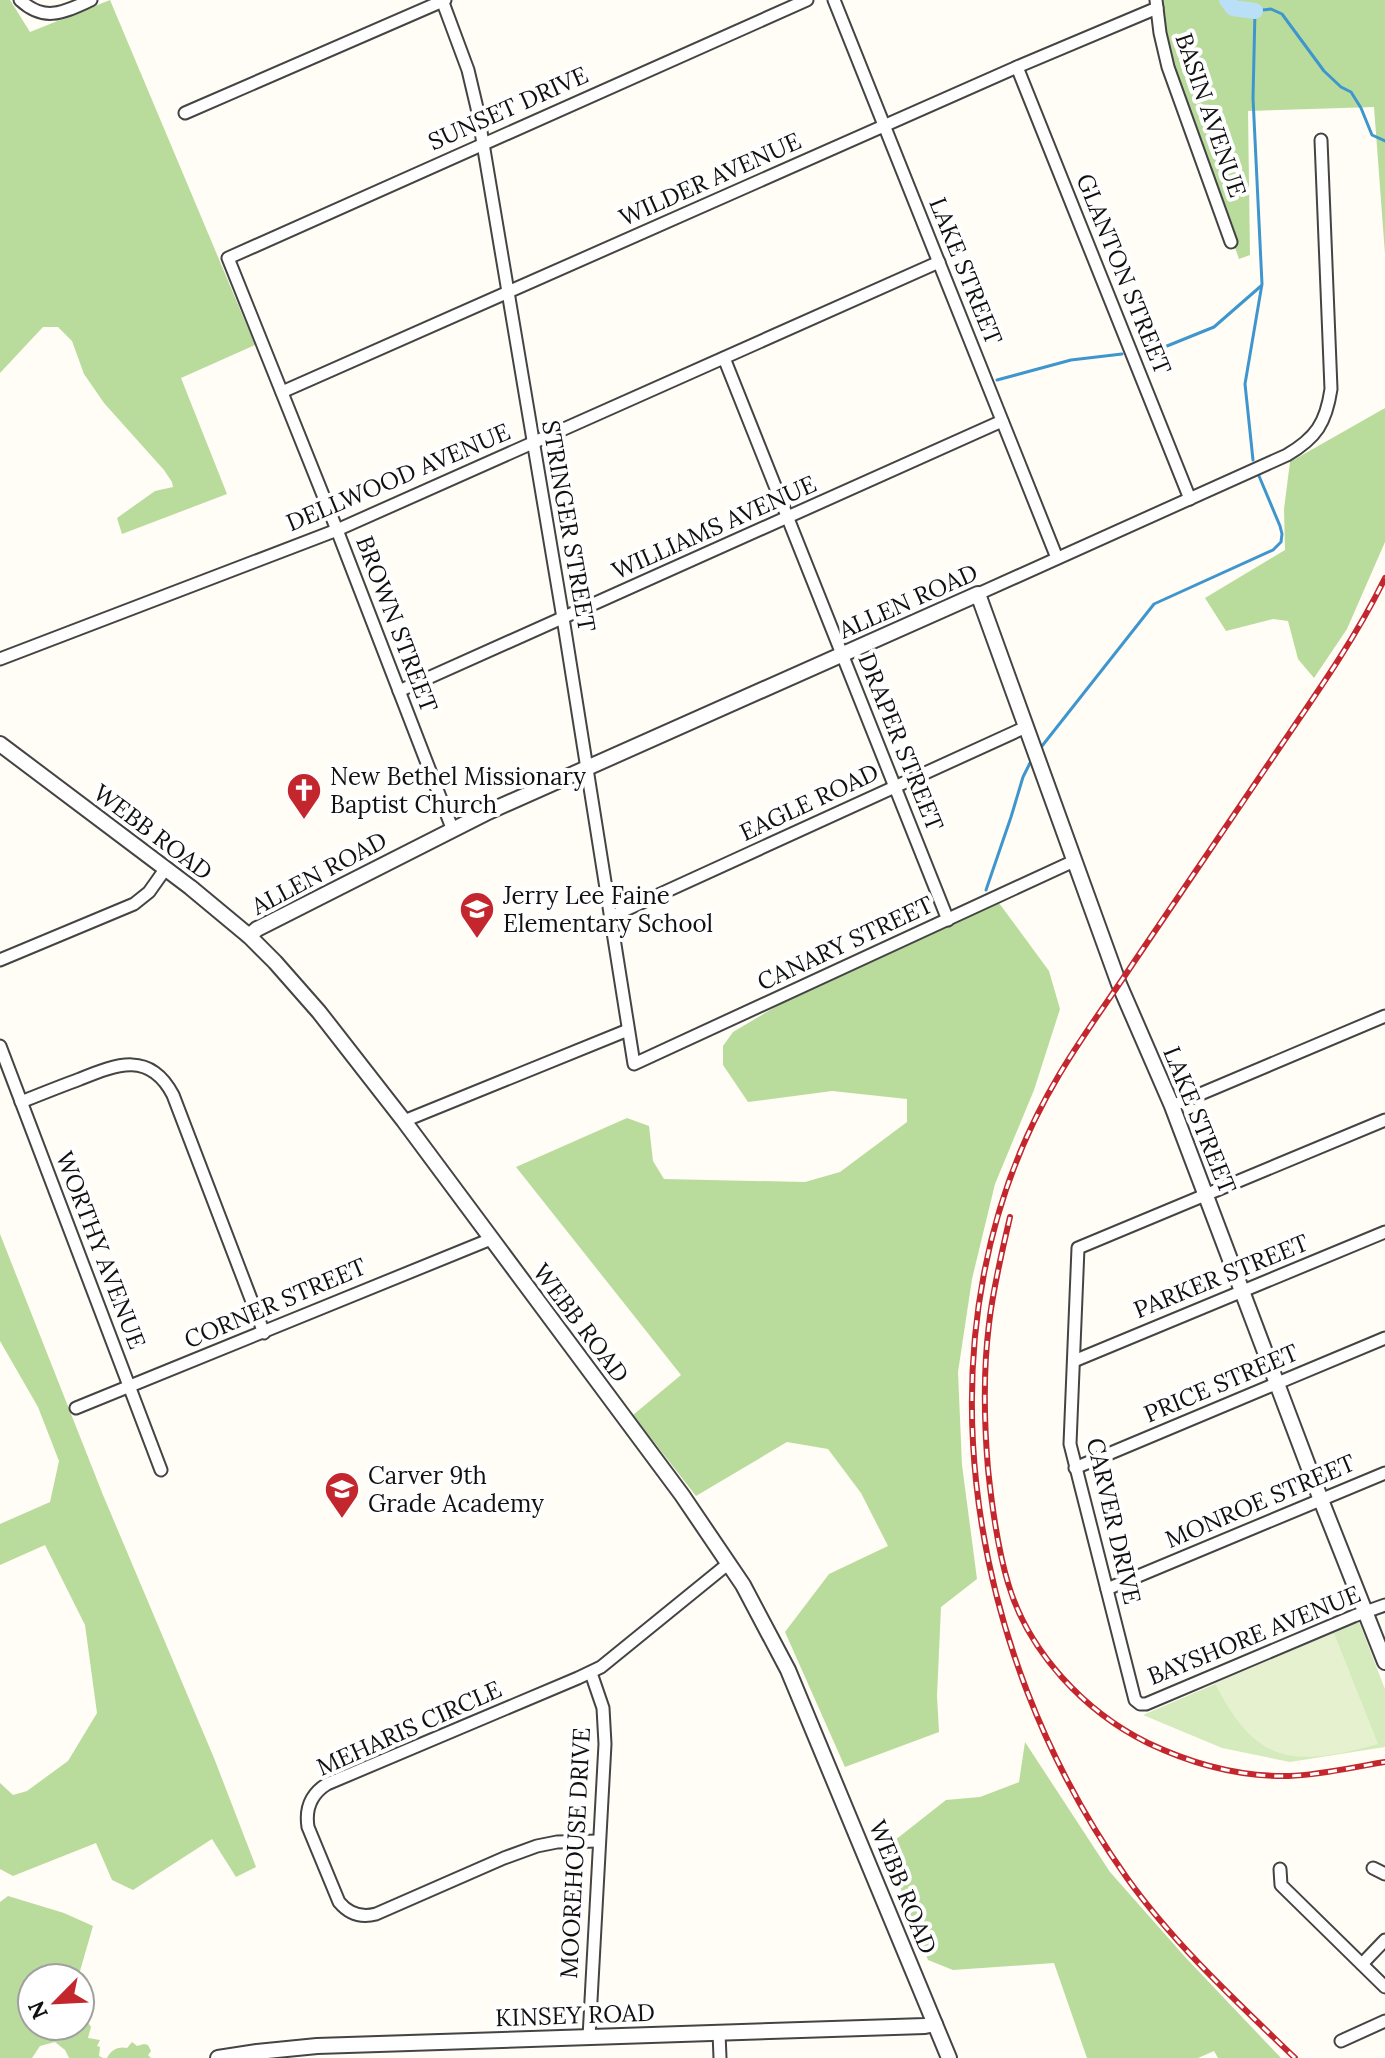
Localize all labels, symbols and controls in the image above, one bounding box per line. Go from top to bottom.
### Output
street label: BASIN AVENUE [1168,29,1254,201]
street label: SUNSET DRIVE [423,59,593,157]
street label: WILDER AVENUE [614,125,806,233]
street label: GLANTON STREET [1070,169,1178,379]
street label: LAKE STREET [922,193,1010,349]
street label: DELLWOOD AVENUE [281,416,515,538]
street label: STRINGER STREET [535,418,603,634]
street label: WILLIAMS AVENUE [607,468,821,586]
street label: BROWN STREET [349,532,445,716]
street label: ALLEN ROAD [833,557,982,646]
street label: DRAPER STREET [851,649,951,835]
street label: EAGLE ROAD [735,756,883,848]
place label: New Bethel Missionary Baptist Church [330,761,586,820]
church icon: New Bethel Missionary Baptist Church [285,771,323,821]
street label: WEBB ROAD [87,777,219,887]
street label: ALLEN ROAD [245,824,392,922]
place label: Jerry Lee Faine Elementary School [502,880,713,939]
street label: CANARY STREET [752,889,938,997]
school or university icon: Jerry Lee Faine Elementary School [458,890,496,940]
street label: LAKE STREET [1156,1042,1244,1198]
street label: WORTHY AVENUE [49,1147,153,1353]
street label: PARKER STREET [1129,1227,1313,1325]
street label: CORNER STREET [179,1251,371,1355]
street label: WEBB ROAD [526,1257,636,1389]
street label: PRICE STREET [1139,1337,1303,1429]
street label: CARVER DRIVE [1080,1435,1148,1607]
street label: MONROE STREET [1160,1447,1360,1555]
place label: Carver 9th Grade Academy [368,1460,544,1519]
school or university icon: Carver 9th Grade Academy [323,1470,361,1520]
street label: BAYSHORE AVENUE [1143,1578,1365,1692]
street label: MEHARIS CIRCLE [312,1673,506,1783]
street label: MOOREHOUSE DRIVE [553,1727,597,1979]
street label: WEBB ROAD [862,1816,944,1958]
north arrow [16,1962,96,2042]
text: N [21,1997,54,2024]
street label: KINSEY ROAD [495,1997,655,2033]

